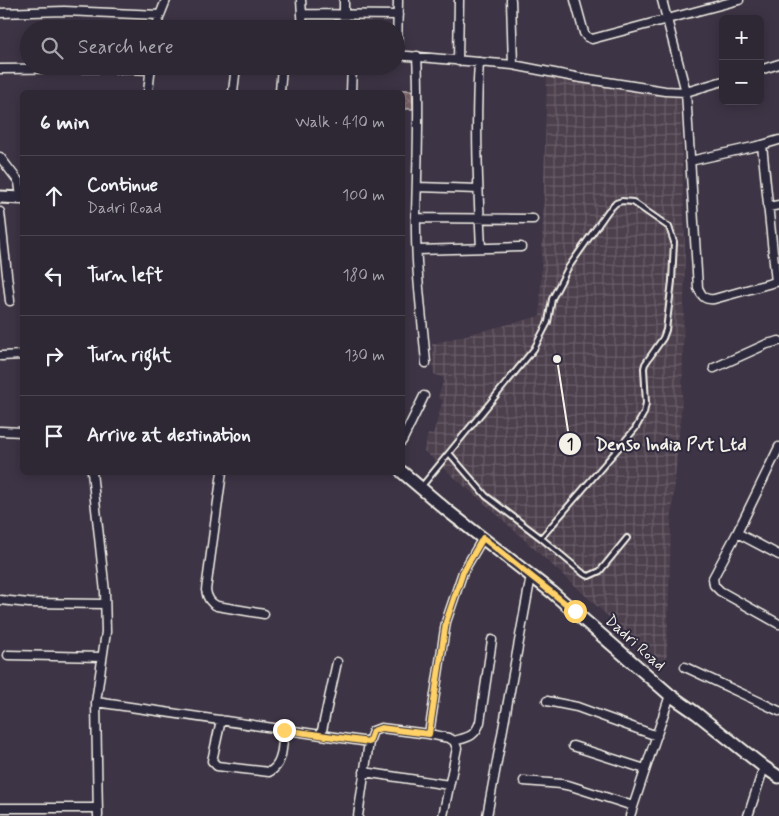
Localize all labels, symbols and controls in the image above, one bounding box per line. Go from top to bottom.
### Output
map controls [719,15,764,105]
button: + [719,15,764,60]
search box [20,20,405,75]
icon: search [38,34,66,62]
text: Search here [78,35,174,60]
button: − [719,60,764,105]
text: 6 min [40,109,90,137]
text: Walk · 410 m [295,112,385,133]
text: Continue [87,173,158,198]
icon: ahead [40,182,68,210]
text: 100 m [342,185,385,206]
text: Dadri Road [87,198,162,219]
icon: left [40,262,68,290]
text: Turn left [87,263,163,288]
text: 180 m [342,265,385,286]
icon: right [40,342,68,370]
text: Turn right [87,343,171,368]
text: 130 m [344,345,385,366]
icon: arrive [40,422,68,450]
text: Arrive at destination [87,423,251,448]
callout: Denso India Pvt Ltd [557,428,760,461]
text: Denso India Pvt Ltd [595,433,747,457]
text: 1 [567,435,573,455]
route start [564,600,587,623]
street label: Dadri Road [600,610,670,676]
route end [273,719,296,742]

